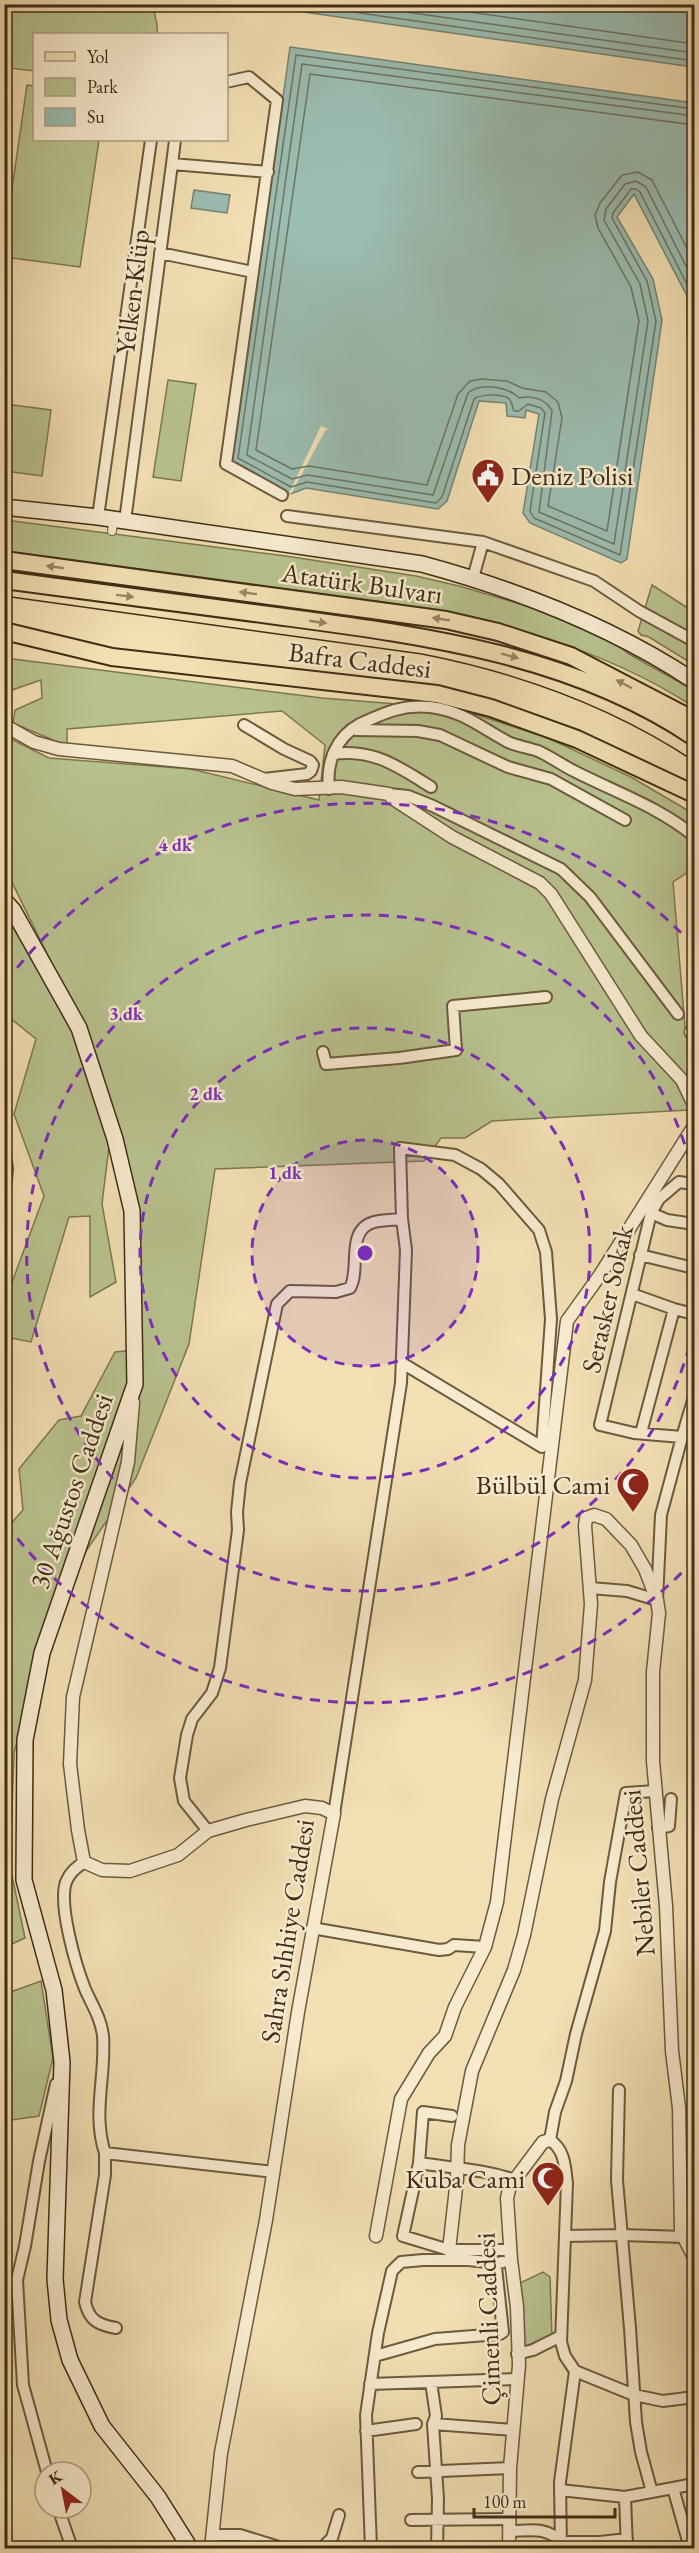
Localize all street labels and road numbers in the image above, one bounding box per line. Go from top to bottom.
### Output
street label: Yelken Klüp [107,227,157,357]
street label: Atatürk Bulvarı [278,554,445,612]
street label: Bafra Caddesi [287,634,434,686]
street label: Serasker Sokak [573,1221,641,1376]
street label: 30 Ağustos Caddesi [21,1389,121,1593]
street label: Nebiler Caddesi [613,1788,663,1958]
street label: Sahra Sıhhiye Caddesi [252,1816,322,2045]
street label: Çimenli Caddesi [467,2231,509,2406]

